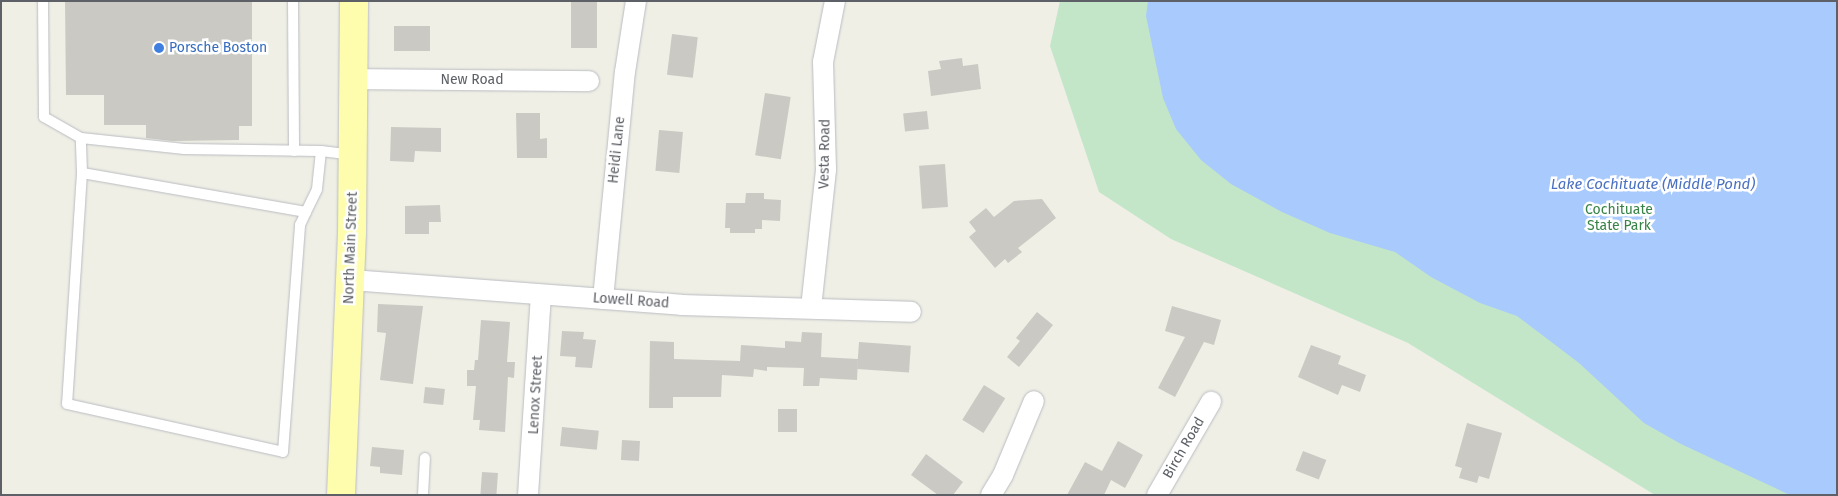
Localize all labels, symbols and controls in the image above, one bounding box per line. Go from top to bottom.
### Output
place label: Porsche Boston [169,40,267,56]
marker: Porsche Boston [153,42,165,54]
street label: New Road [440,72,504,88]
street label: Heidi Lane [605,116,629,184]
street label: Vesta Road [816,119,834,189]
water label: Lake Cochituate (Middle Pond) [1551,176,1755,194]
street label: North Main Street [341,192,361,304]
park label: Cochituate State Park [1585,202,1653,234]
street label: Lowell Road [592,290,670,312]
street label: Lenox Street [526,355,546,435]
street label: Birch Road [1160,414,1208,482]

